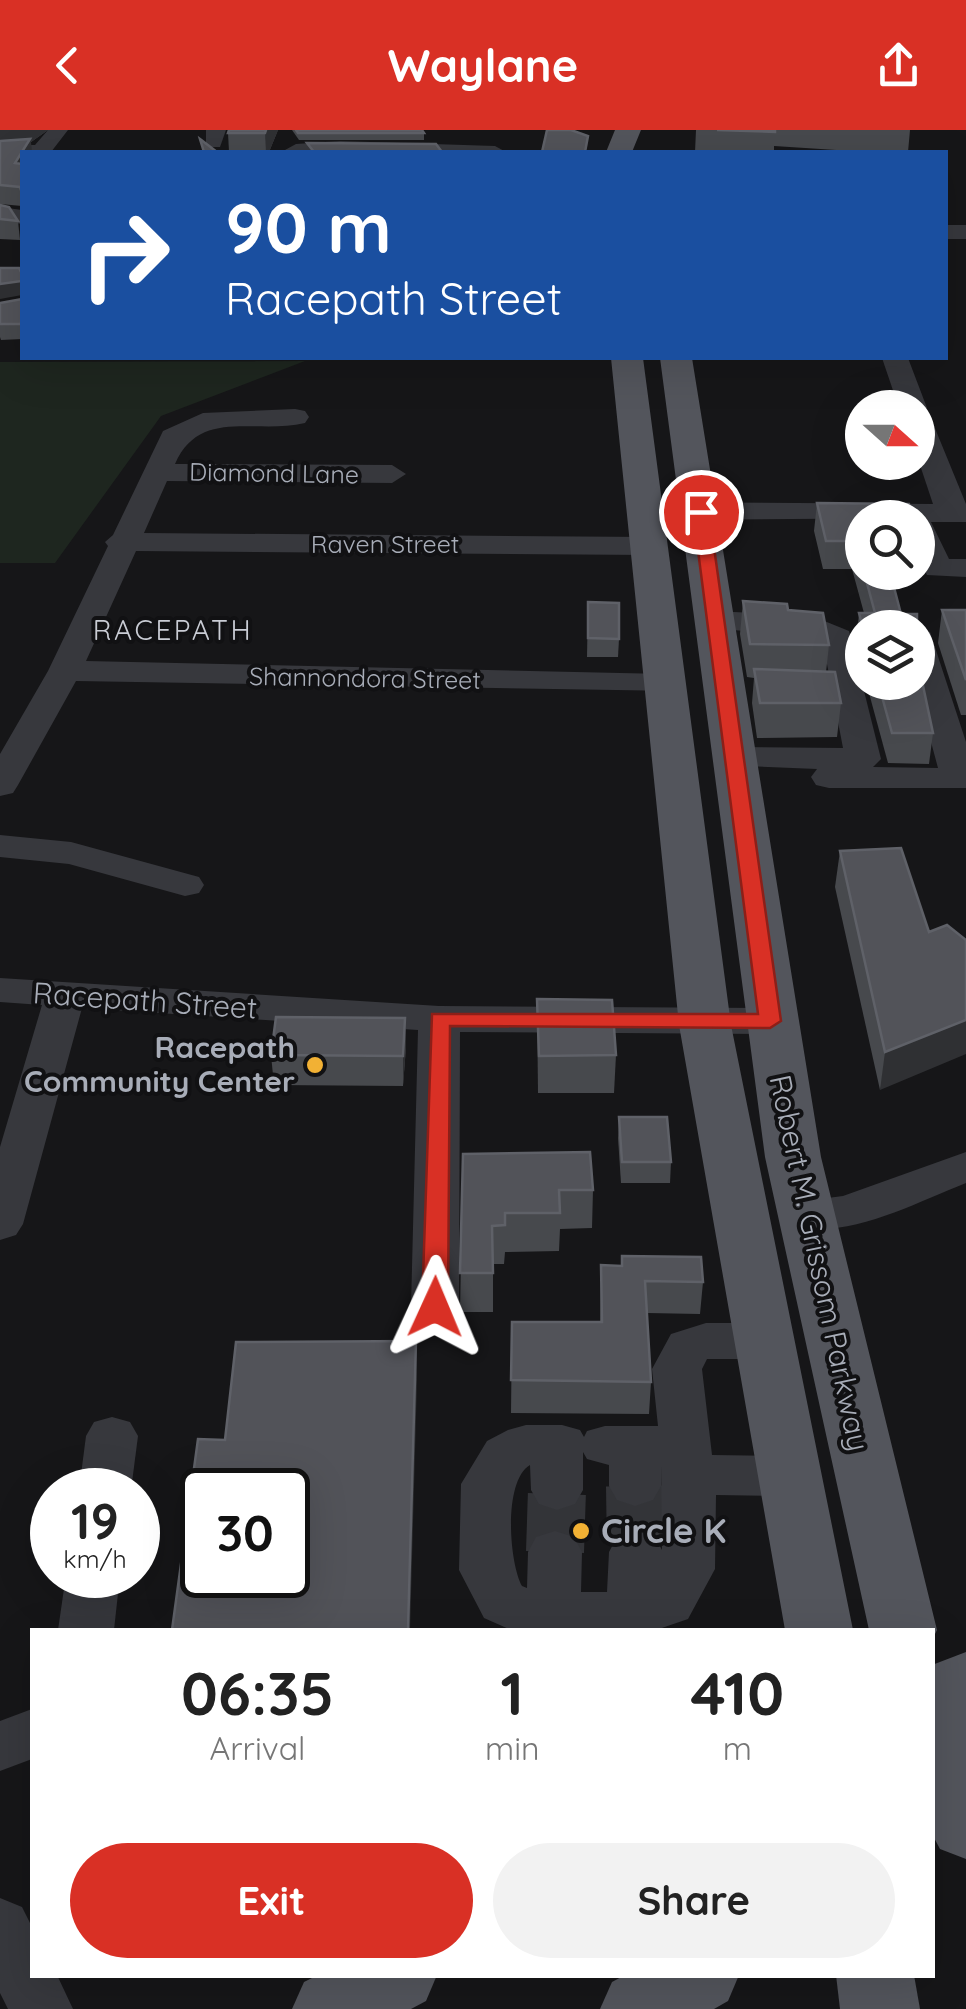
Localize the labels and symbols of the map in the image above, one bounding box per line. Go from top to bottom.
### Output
north arrow [845,390,935,480]
street label: Diamond Lane [189,456,359,489]
pin [659,470,744,555]
street label: Raven Street [311,528,459,559]
district label: RACEPATH [93,612,253,647]
street label: Shannondora Street [249,660,481,695]
street label: Racepath Street [32,973,258,1027]
place label: Racepath Community Center [24,1028,295,1100]
marker: Racepath Community Center [304,1054,326,1076]
street label: Robert M. Grissom Parkway [762,1071,878,1454]
position arrow [383,1255,487,1359]
speed limit sign: 30 [180,1468,310,1598]
place label: Circle K [601,1508,726,1552]
marker: Circle K [570,1520,592,1542]

